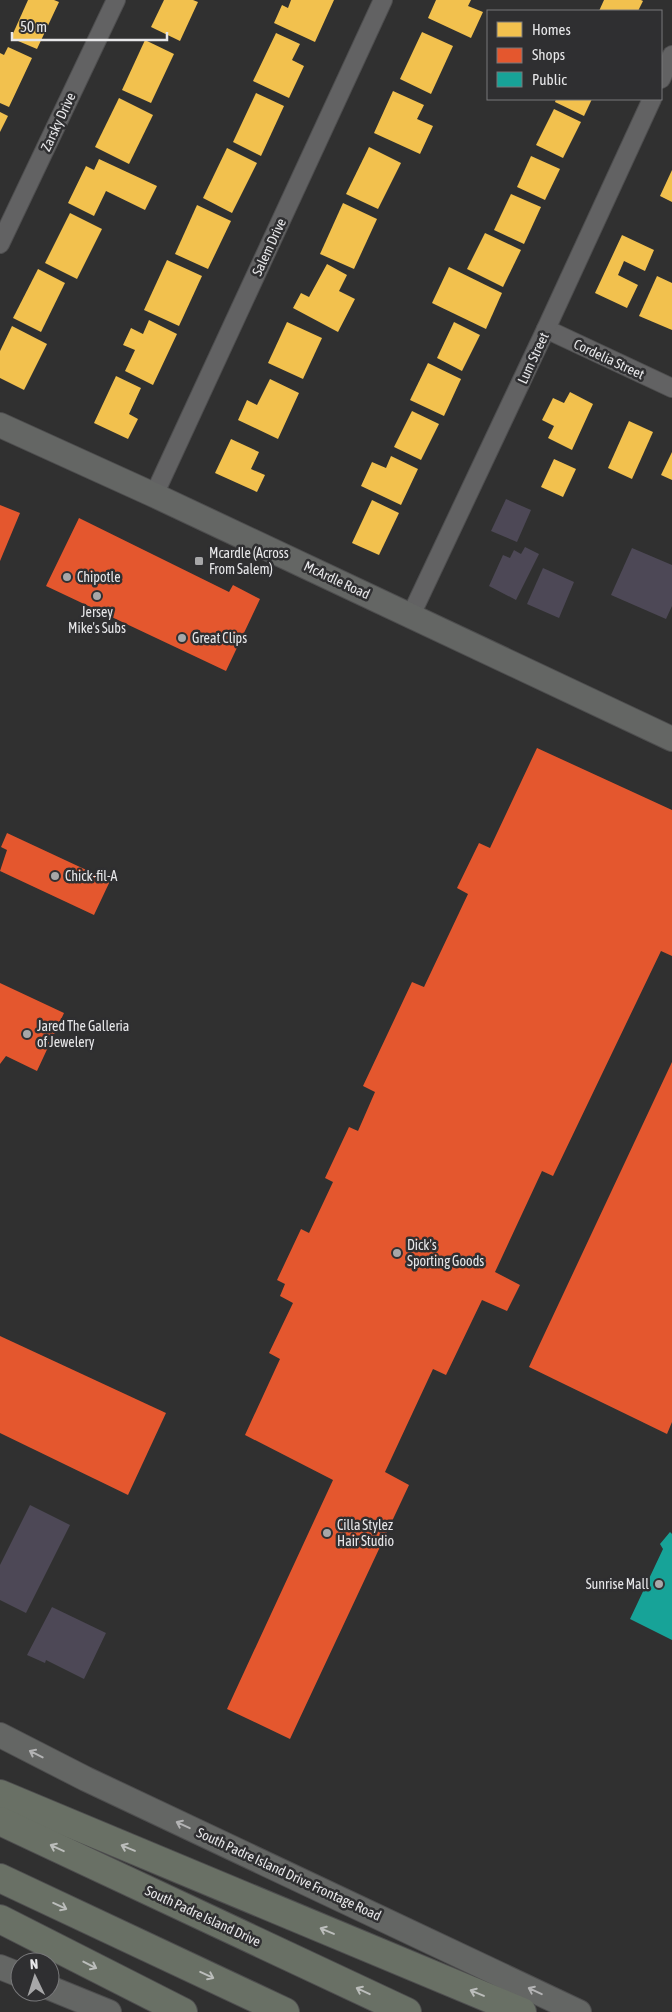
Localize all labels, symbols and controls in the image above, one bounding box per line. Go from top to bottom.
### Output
scale bar [12,10,168,42]
legend [487,10,662,100]
text: 50 m [20,18,47,35]
text: Homes [532,21,571,38]
text: Shops [532,46,565,63]
text: Public [532,71,567,88]
street label: Zarsky Drive [37,90,79,154]
street label: Salem Drive [249,216,289,278]
street label: Lum Street [514,330,552,386]
street label: Cordelia Street [571,336,647,382]
place label: Mcardle (Across From Salem) [209,545,289,577]
marker: Mcardle (Across From Salem) [193,555,205,567]
street label: McArdle Road [302,558,372,602]
place label: Chipotle [77,569,120,585]
marker: Chipotle [61,571,73,583]
marker: Jersey Mike's Subs [91,590,103,602]
place label: Jersey Mike's Subs [68,604,126,636]
place label: Great Clips [192,630,247,646]
marker: Great Clips [176,632,188,644]
place label: Chick-fil-A [65,868,117,884]
marker: Chick-fil-A [49,870,61,882]
place label: Jared The Galleria of Jewelery [37,1018,129,1050]
marker: Jared The Galleria of Jewelery [21,1028,33,1040]
place label: Dick's Sporting Goods [407,1237,484,1269]
marker: Dick's Sporting Goods [391,1247,403,1259]
place label: Cilla Stylez Hair Studio [337,1517,394,1549]
marker: Cilla Stylez Hair Studio [321,1527,333,1539]
place label: Sunrise Mall [586,1576,649,1592]
marker: Sunrise Mall [653,1578,665,1590]
one-way arrow [29,1749,44,1759]
one-way arrow [176,1819,191,1829]
street label: South Padre Island Drive Frontage Road [194,1824,384,1924]
one-way arrow [50,1842,65,1852]
one-way arrow [121,1843,136,1852]
street label: South Padre Island Drive [143,1882,263,1950]
one-way arrow [52,1902,67,1912]
one-way arrow [320,1925,335,1935]
north arrow [10,1952,60,2002]
text: N [29,1956,39,1972]
one-way arrow [83,1960,98,1970]
one-way arrow [199,1971,214,1981]
one-way arrow [356,1986,371,1996]
one-way arrow [528,1986,543,1995]
one-way arrow [470,1988,485,1998]

